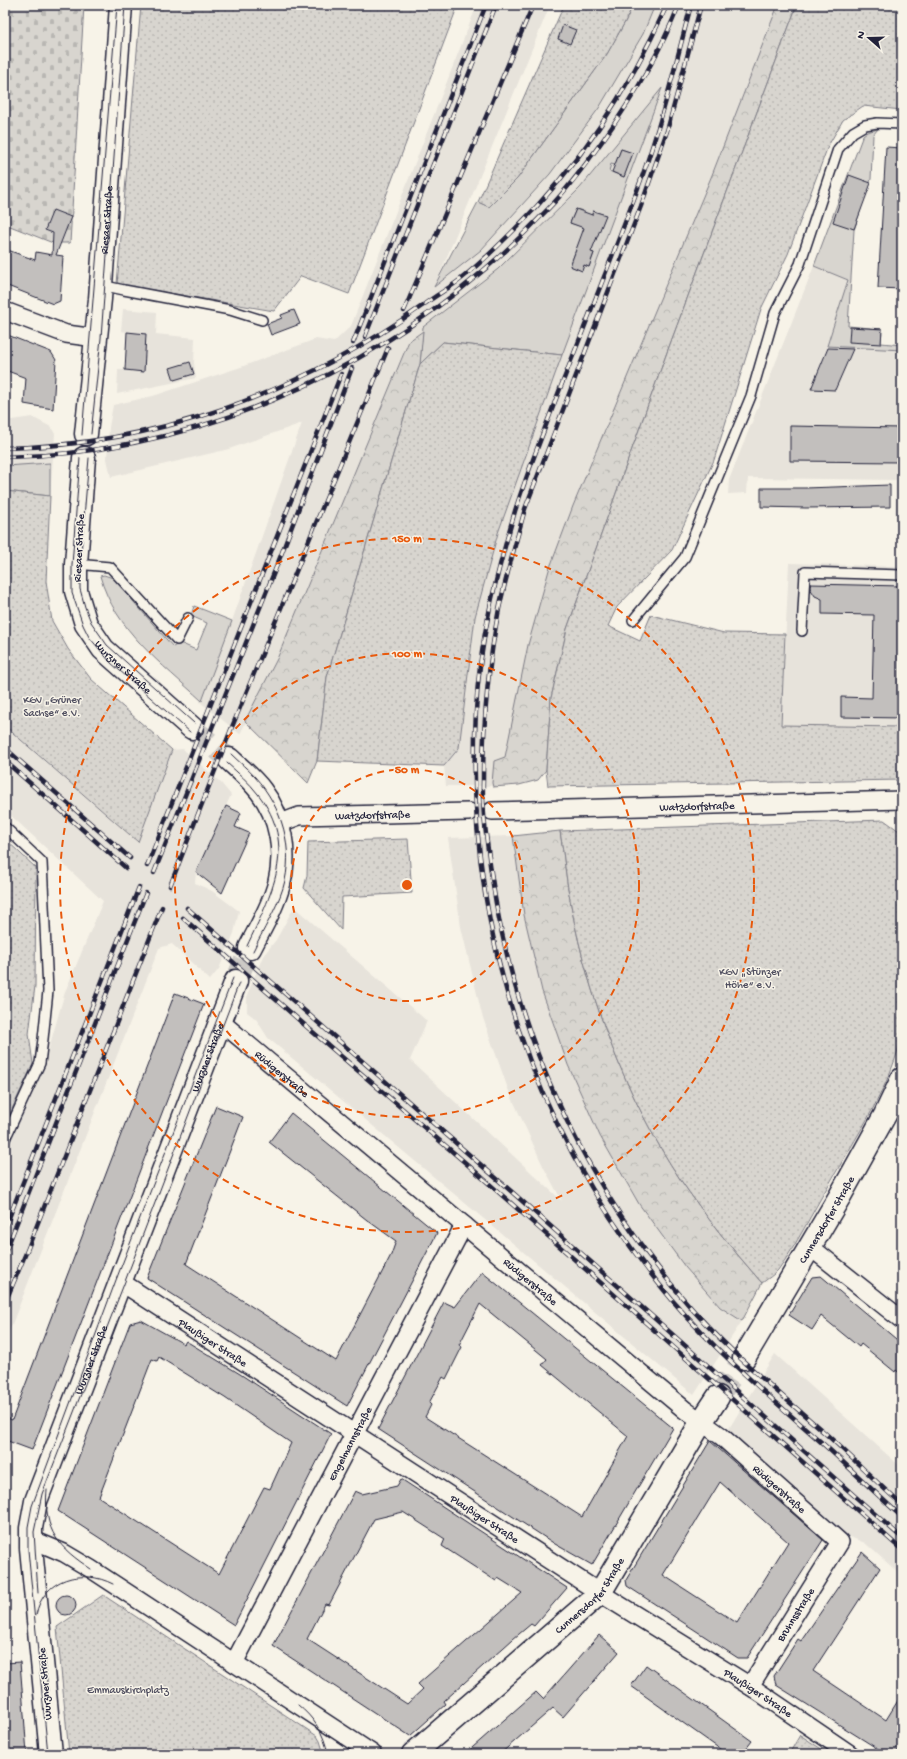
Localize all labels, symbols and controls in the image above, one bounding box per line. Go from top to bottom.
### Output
north arrow [849,18,889,58]
text: N [855,30,868,41]
street label: Riesaer Straße [99,185,116,255]
street label: Riesaer Straße [72,513,88,582]
text: 150 m [391,533,422,547]
street label: Wurzner Straße [91,639,153,697]
text: 100 m [391,648,422,662]
park label: KGV „Grüner Sachse“ e.V. [23,695,82,720]
text: 50 m [395,764,420,778]
street label: Watzdorfstraße [659,800,735,815]
street label: Watzdorfstraße [335,809,411,823]
centre of rings [400,878,414,892]
park label: KGV „Stünzer Höhe“ e.V. [719,967,782,992]
street label: Wurzner Straße [190,1021,227,1094]
street label: Rüdigerstraße [252,1049,311,1101]
street label: Cunnersdorfer Straße [797,1174,858,1266]
street label: Rüdigerstraße [500,1257,559,1309]
street label: Plaußiger Straße [175,1316,249,1370]
street label: Wurzner Straße [74,1324,111,1396]
street label: Engelmannstraße [327,1405,376,1483]
street label: Rüdigerstraße [750,1463,808,1517]
street label: Plaußiger Straße [447,1493,521,1547]
street label: Cunnersdorfer Straße [553,1556,628,1637]
street label: Bruhnsstraße [775,1586,818,1645]
street label: Wurzner Straße [37,1647,55,1721]
street label: Plaußiger Straße [720,1667,794,1721]
park label: Emmauskirchplatz [87,1685,170,1697]

